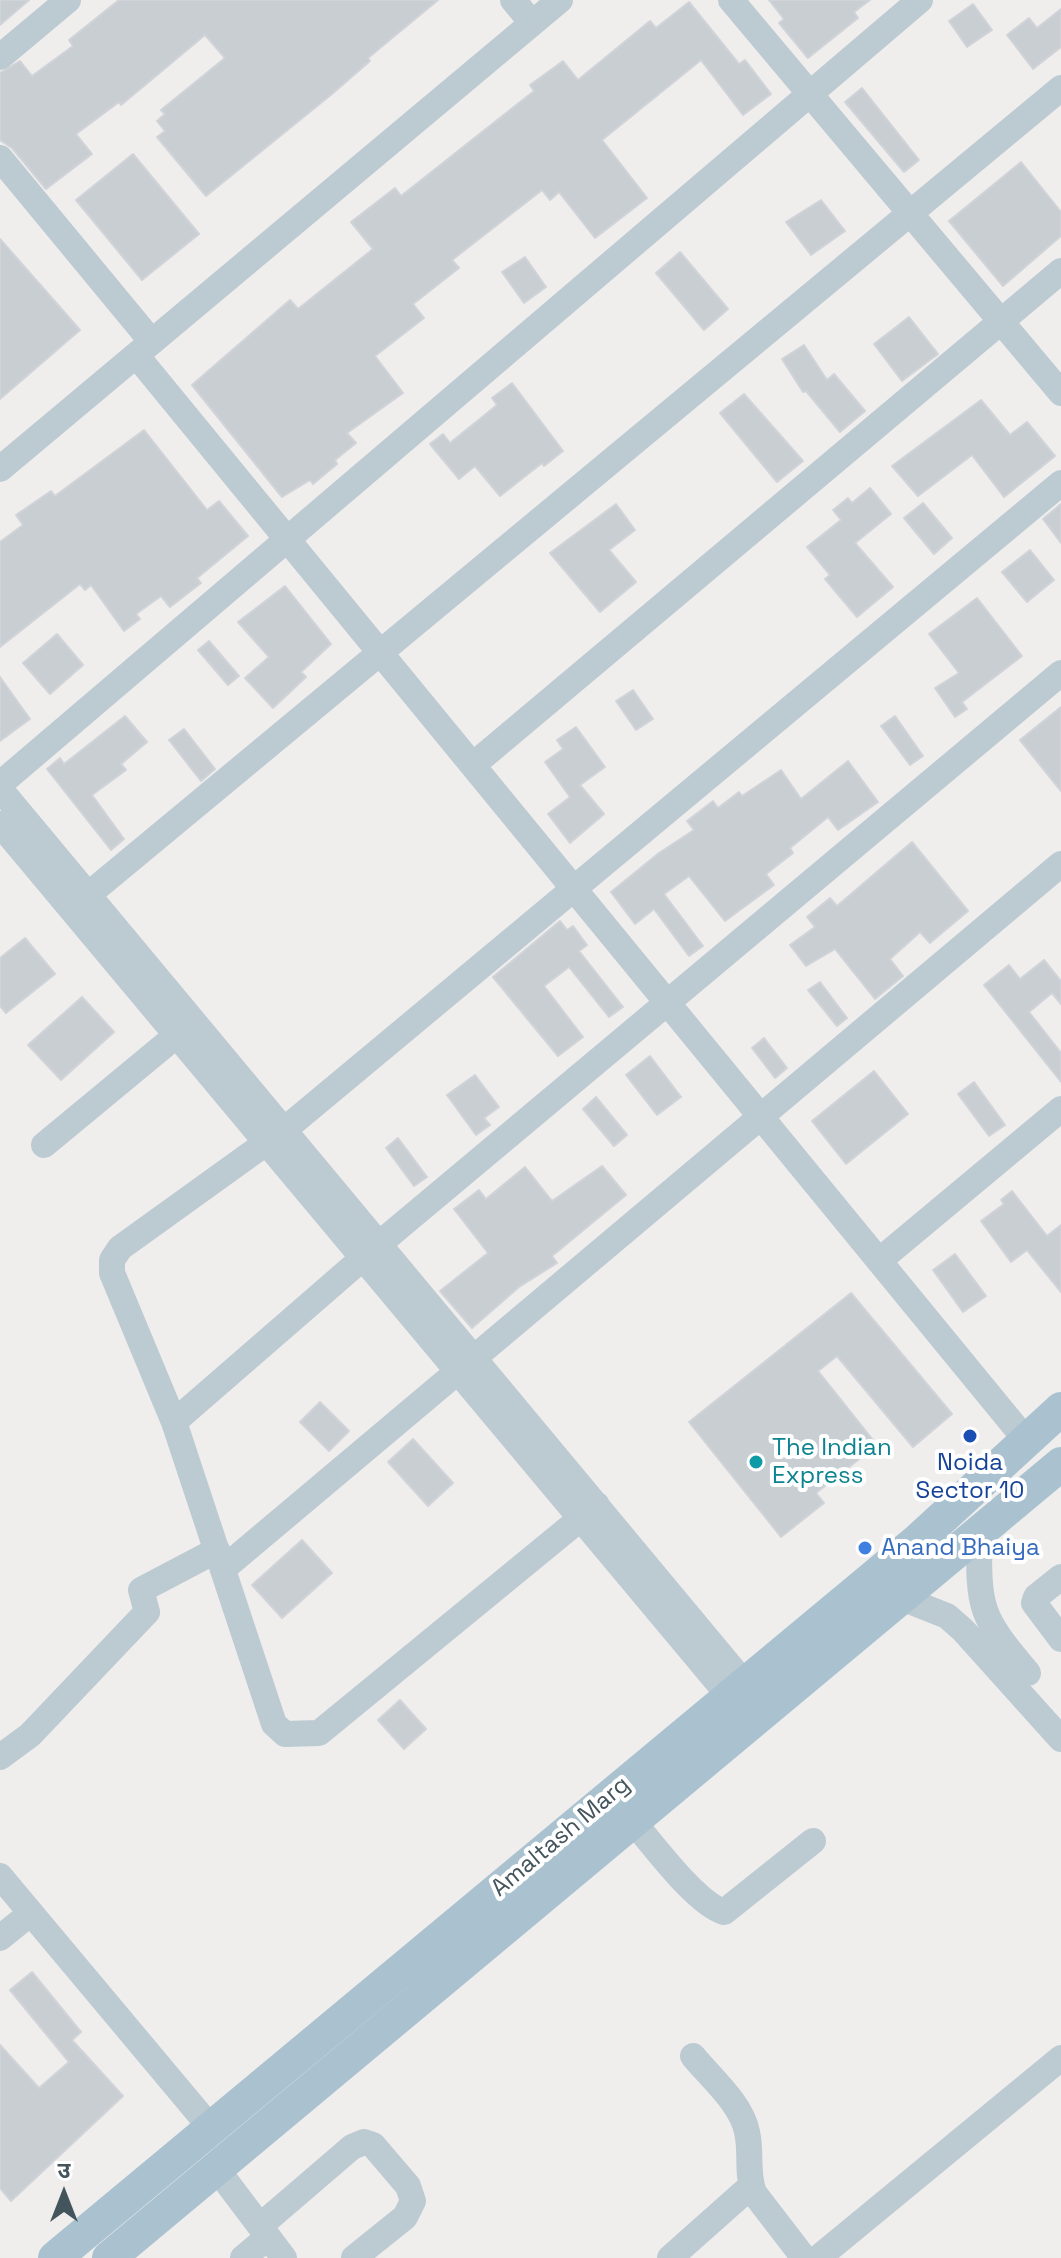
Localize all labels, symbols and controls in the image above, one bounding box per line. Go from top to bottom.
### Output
marker: Noida Sector 10 [961,1427,979,1445]
place label: The Indian Express [772,1434,892,1490]
place label: Noida Sector 10 [916,1449,1024,1505]
marker: The Indian Express [747,1453,765,1471]
place label: Anand Bhaiya [881,1534,1040,1562]
marker: Anand Bhaiya [856,1539,874,1557]
street label: Amaltash Marg [486,1771,636,1903]
north arrow [24,2154,104,2234]
text: उ [58,2156,70,2184]

